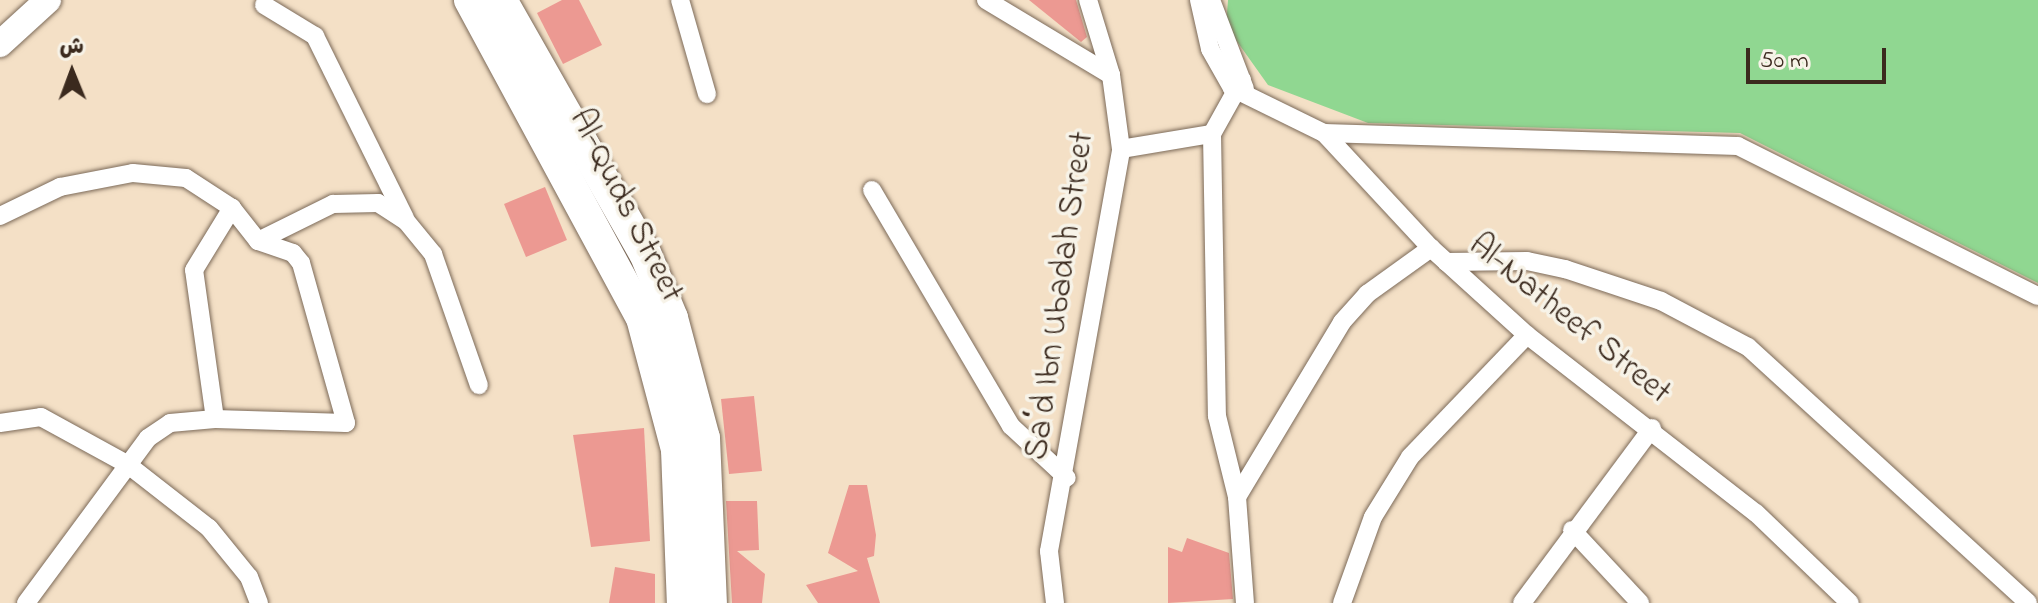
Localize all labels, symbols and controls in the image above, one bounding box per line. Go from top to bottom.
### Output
north arrow [32,32,112,112]
text: ش [59,32,84,64]
scale bar [1750,32,1890,82]
text: 50 m [1760,44,1809,79]
street label: Al-Quds Street [559,103,691,309]
street label: Saʻd Ibn Ubadah Street [1018,129,1104,463]
street label: Al-Natheef Street [1460,226,1678,414]

